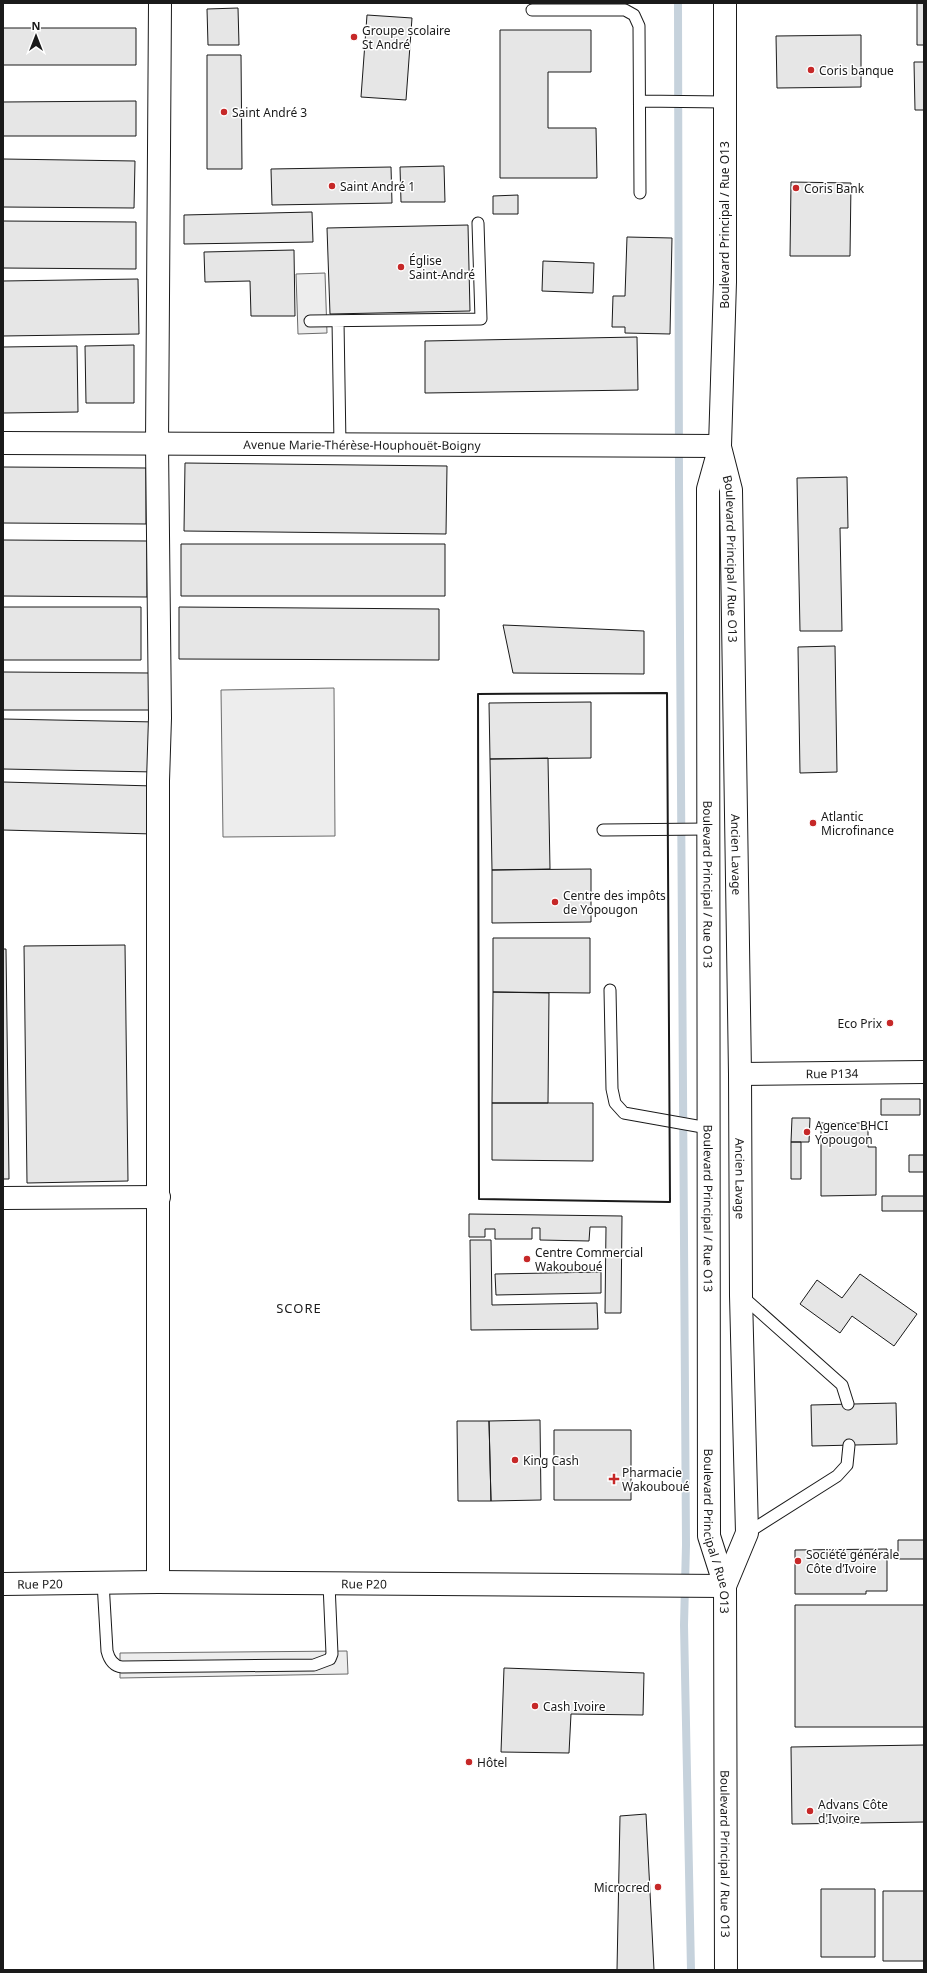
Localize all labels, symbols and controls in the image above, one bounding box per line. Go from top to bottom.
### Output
north arrow [16,16,56,56]
text: N [32,18,40,33]
place label: Groupe scolaire St André [362,22,451,53]
marker: Groupe scolaire St André [349,32,359,42]
place label: Coris banque [819,62,894,79]
marker: Coris banque [806,65,816,75]
place label: Saint André 3 [232,104,307,121]
marker: Saint André 3 [219,107,229,117]
street label: Boulevard Principal / Rue O13 [716,141,733,309]
place label: Saint André 1 [340,178,415,195]
place label: Coris Bank [804,180,865,197]
marker: Saint André 1 [327,181,337,191]
marker: Coris Bank [791,183,801,193]
place label: Église Saint-André [409,252,475,283]
marker: Église Saint-André [396,262,406,272]
street label: Avenue Marie-Thérèse-Houphouët-Boigny [243,436,482,454]
street label: Boulevard Principal / Rue O13 [719,473,742,643]
street label: Boulevard Principal / Rue O13 [700,800,717,968]
place label: Atlantic Microfinance [821,808,894,839]
street label: Ancien Lavage [727,814,746,896]
marker: Atlantic Microfinance [808,818,818,828]
place label: Centre des impôts de Yopougon [563,887,666,918]
marker: Centre des impôts de Yopougon [550,897,560,907]
place label: Eco Prix [838,1015,883,1032]
marker: Eco Prix [885,1018,895,1028]
street label: Rue P134 [806,1064,859,1082]
place label: Agence BHCI Yopougon [815,1117,888,1148]
street label: Boulevard Principal / Rue O13 [700,1124,717,1292]
marker: Agence BHCI Yopougon [802,1127,812,1137]
street label: Ancien Lavage [732,1138,749,1219]
place label: Centre Commercial Wakouboué [535,1244,643,1275]
marker: Centre Commercial Wakouboué [522,1254,532,1264]
district label: SCORE [276,1299,322,1317]
street label: Boulevard Principal / Rue O13 [700,1448,734,1614]
place label: King Cash [523,1452,579,1469]
marker: King Cash [510,1455,520,1465]
place label: Pharmacie Wakouboué [622,1464,690,1495]
marker: Pharmacie Wakouboué [609,1474,619,1484]
place label: Société générale Côte d’Ivoire [806,1546,900,1577]
marker: Société générale Côte d’Ivoire [793,1556,803,1566]
street label: Rue P20 [17,1575,63,1592]
street label: Rue P20 [341,1575,387,1592]
place label: Cash Ivoire [543,1698,606,1715]
marker: Cash Ivoire [530,1701,540,1711]
place label: Hôtel [477,1754,507,1771]
marker: Hôtel [464,1757,474,1767]
street label: Boulevard Principal / Rue O13 [717,1770,734,1938]
place label: Advans Côte d'Ivoire [818,1796,888,1827]
marker: Advans Côte d'Ivoire [805,1806,815,1816]
place label: Microcred [594,1879,650,1896]
marker: Microcred [653,1882,663,1892]

